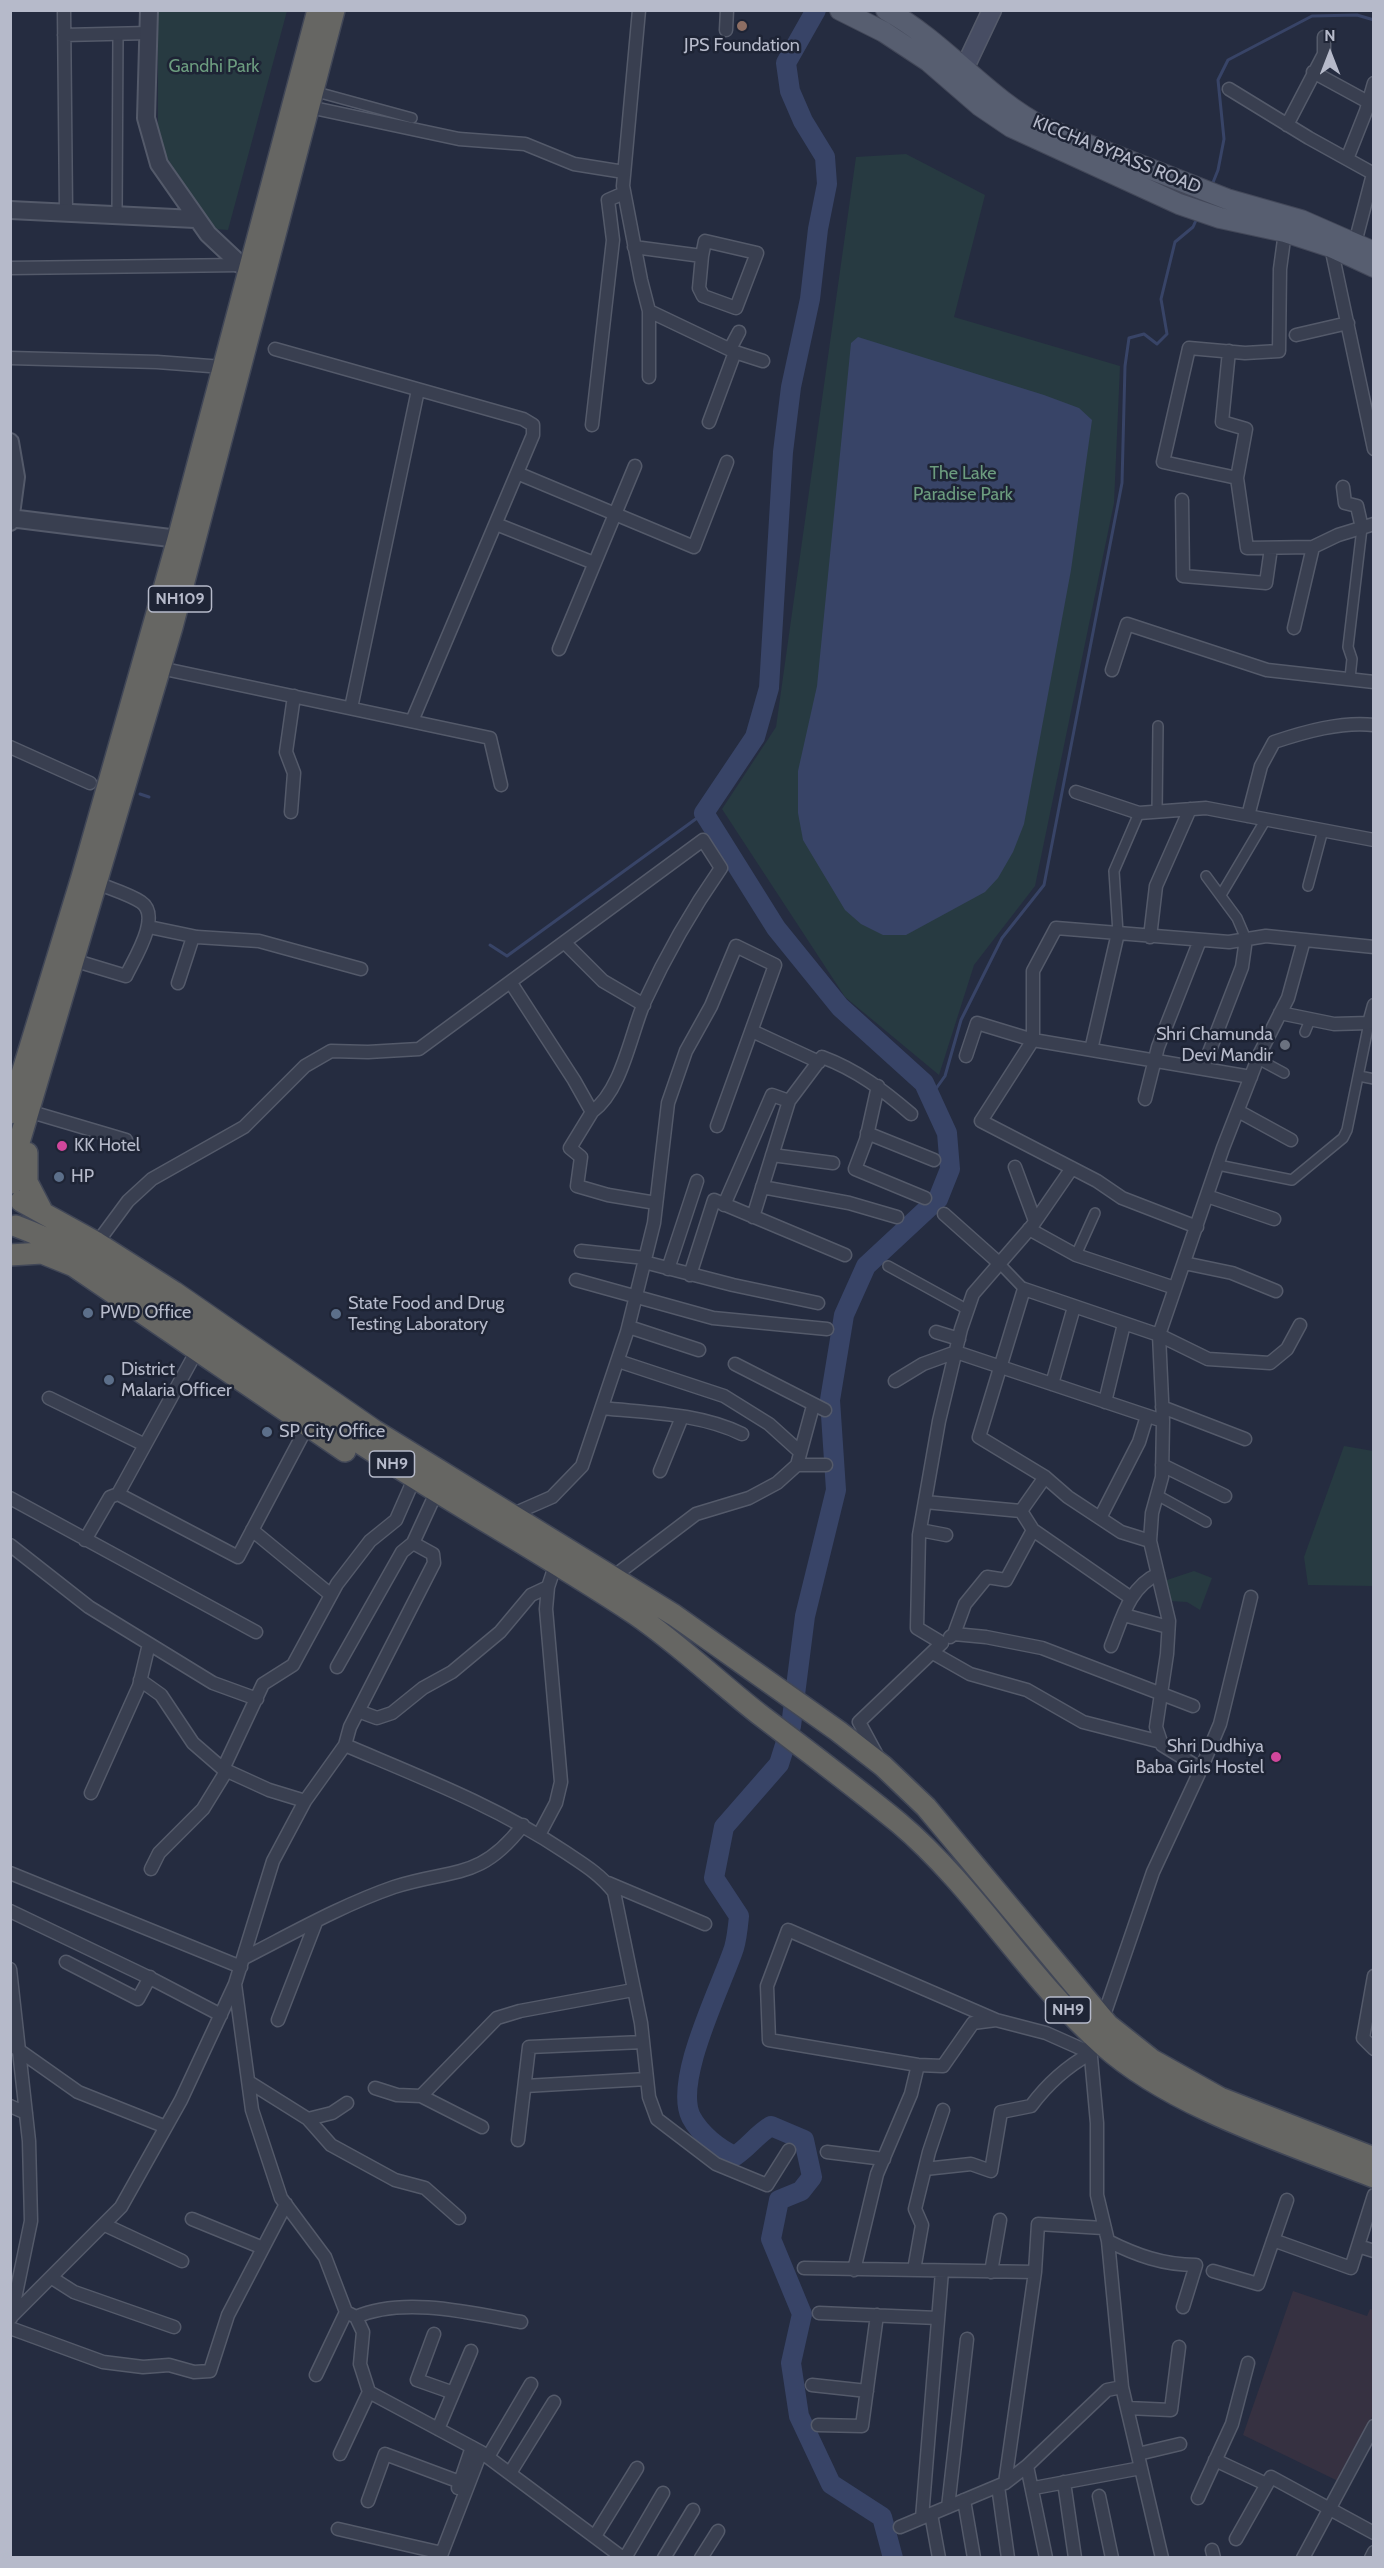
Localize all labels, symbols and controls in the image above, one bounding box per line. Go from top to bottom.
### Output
marker: JPS Foundation [735,19,749,33]
north arrow [1300,24,1360,84]
text: N [1324,26,1336,45]
place label: JPS Foundation [684,35,800,57]
park label: Gandhi Park [169,56,259,78]
street label: KICCHA BYPASS ROAD [1030,111,1204,199]
park label: The Lake Paradise Park [913,463,1013,506]
road number: NH109 [148,586,212,612]
place label: Shri Chamunda Devi Mandir [1156,1024,1273,1066]
marker: Shri Chamunda Devi Mandir [1278,1038,1292,1052]
place label: KK Hotel [74,1135,140,1157]
marker: KK Hotel [55,1139,69,1153]
place label: HP [71,1166,94,1188]
marker: HP [52,1170,66,1184]
place label: State Food and Drug Testing Laboratory [348,1293,504,1336]
place label: PWD Office [100,1302,191,1324]
marker: PWD Office [81,1306,95,1320]
marker: State Food and Drug Testing Laboratory [329,1307,343,1321]
place label: District Malaria Officer [121,1359,232,1402]
marker: District Malaria Officer [102,1373,116,1387]
place label: SP City Office [279,1421,385,1443]
marker: SP City Office [260,1425,274,1439]
road number: NH9 [370,1451,414,1477]
place label: Shri Dudhiya Baba Girls Hostel [1135,1736,1264,1778]
marker: Shri Dudhiya Baba Girls Hostel [1269,1750,1283,1764]
road number: NH9 [1046,1997,1090,2023]

